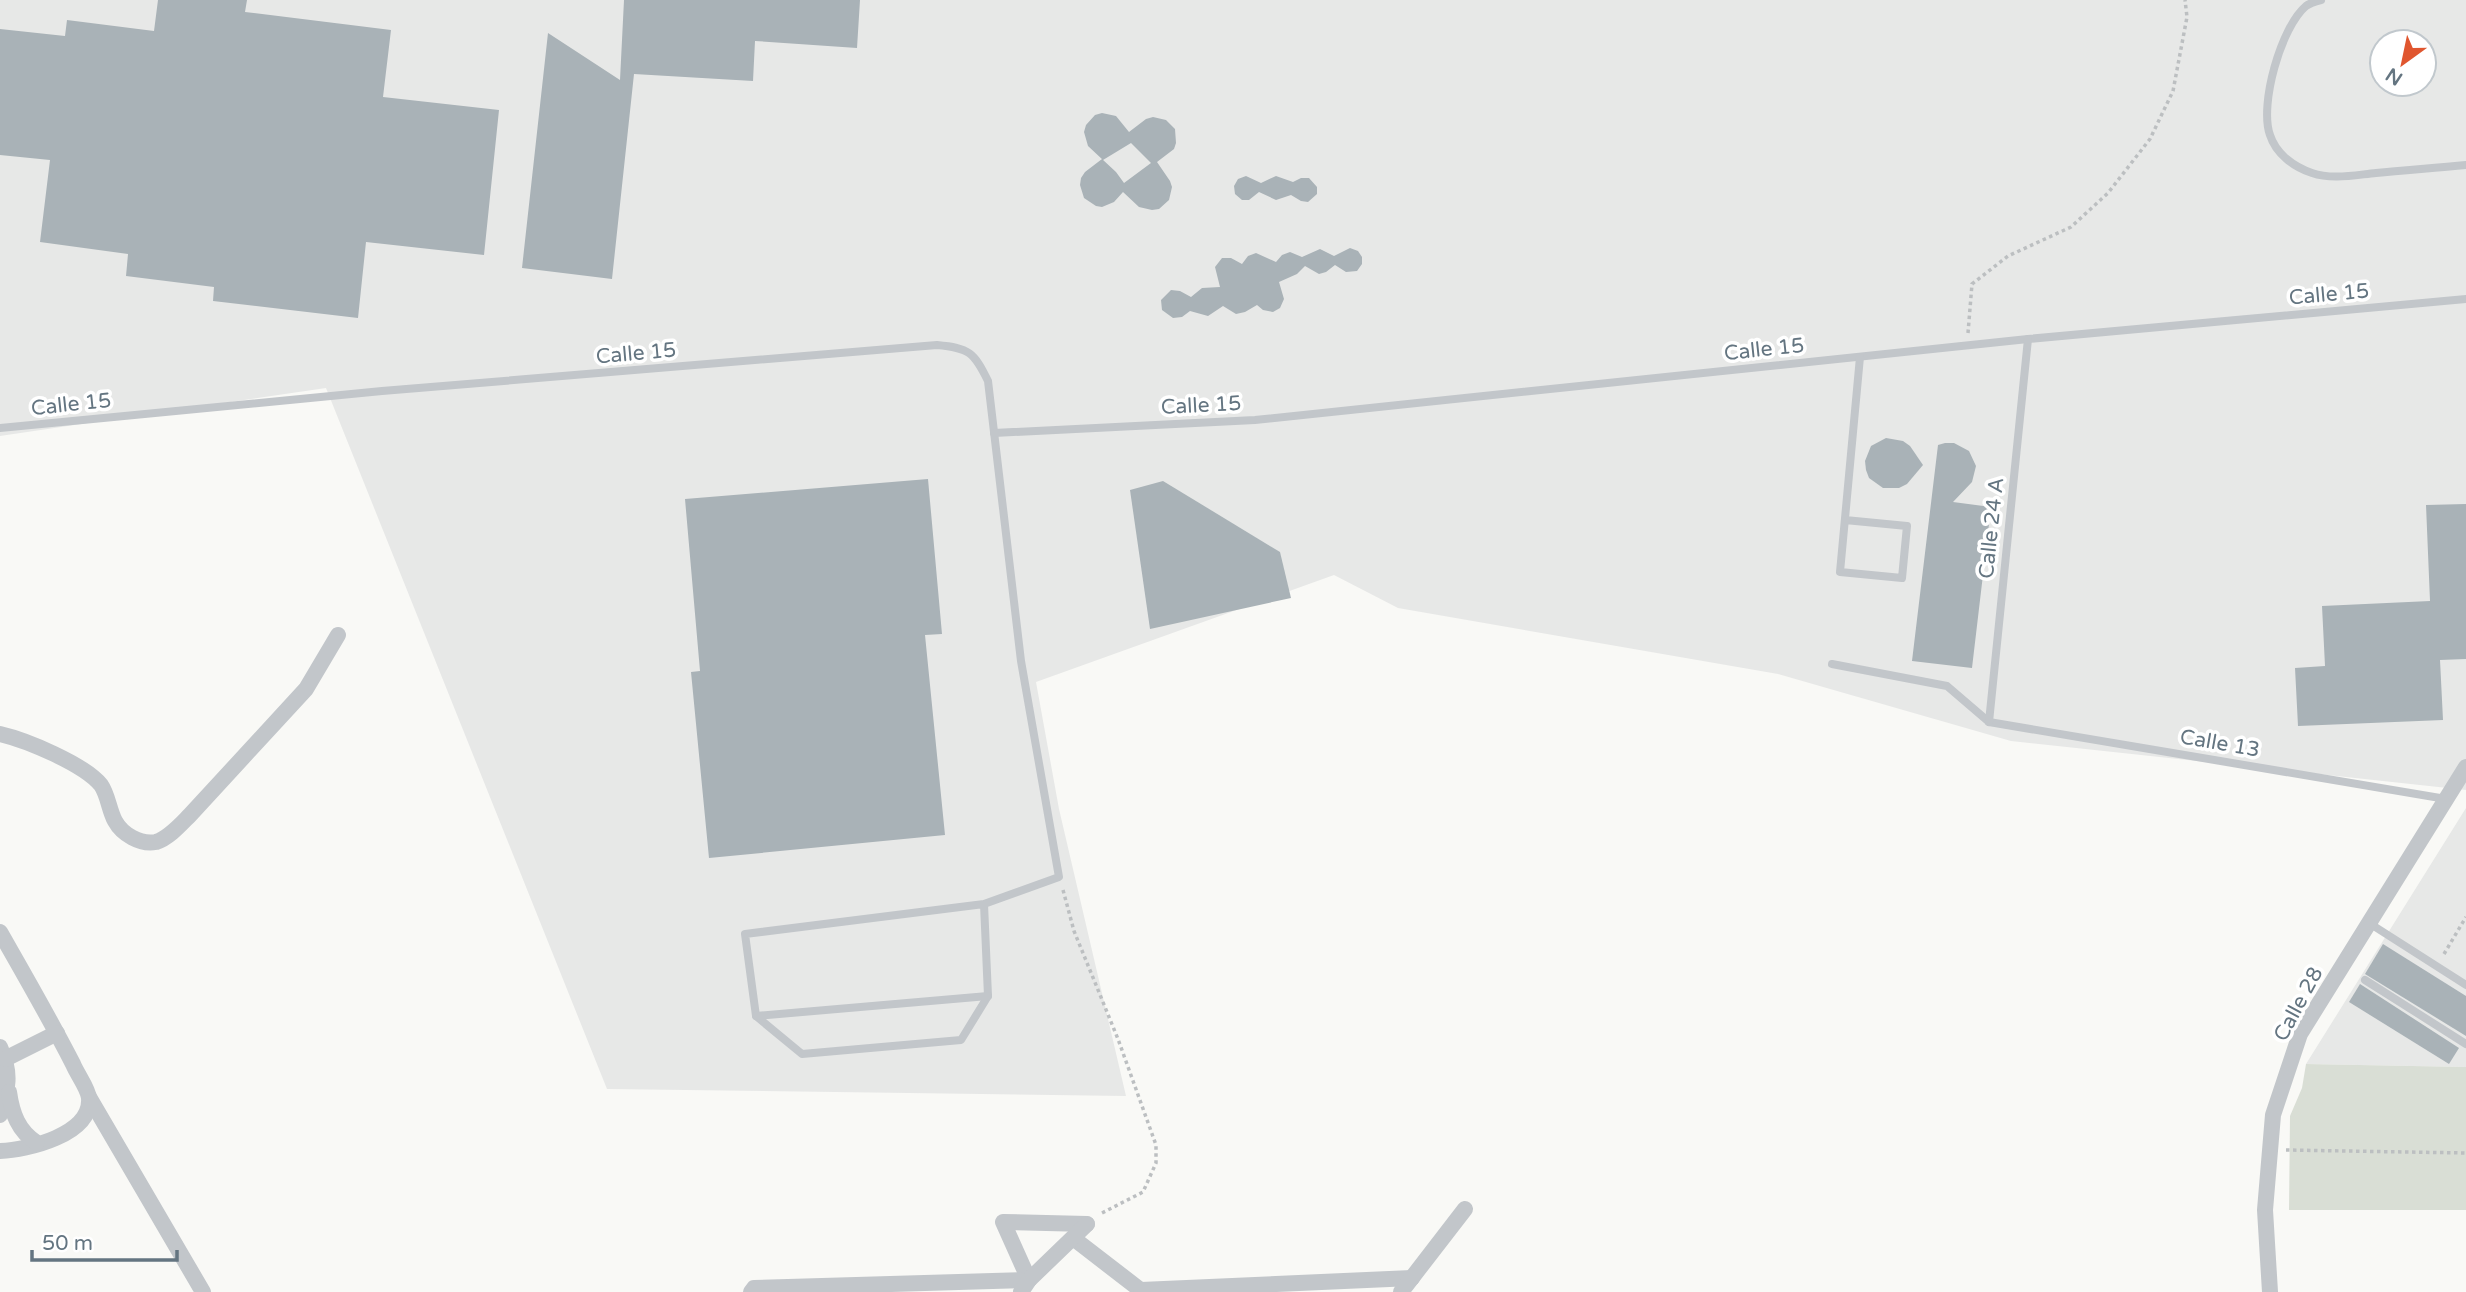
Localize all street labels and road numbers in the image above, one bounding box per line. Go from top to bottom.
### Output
street label: Calle 15 [2288,279,2370,310]
street label: Calle 15 [1723,333,1805,366]
street label: Calle 15 [595,338,677,369]
street label: Calle 15 [30,388,112,421]
street label: Calle 15 [1160,391,1242,420]
street label: Calle 24 A [1974,476,2009,580]
street label: Calle 13 [2178,724,2262,763]
street label: Calle 28 [2268,963,2328,1046]

